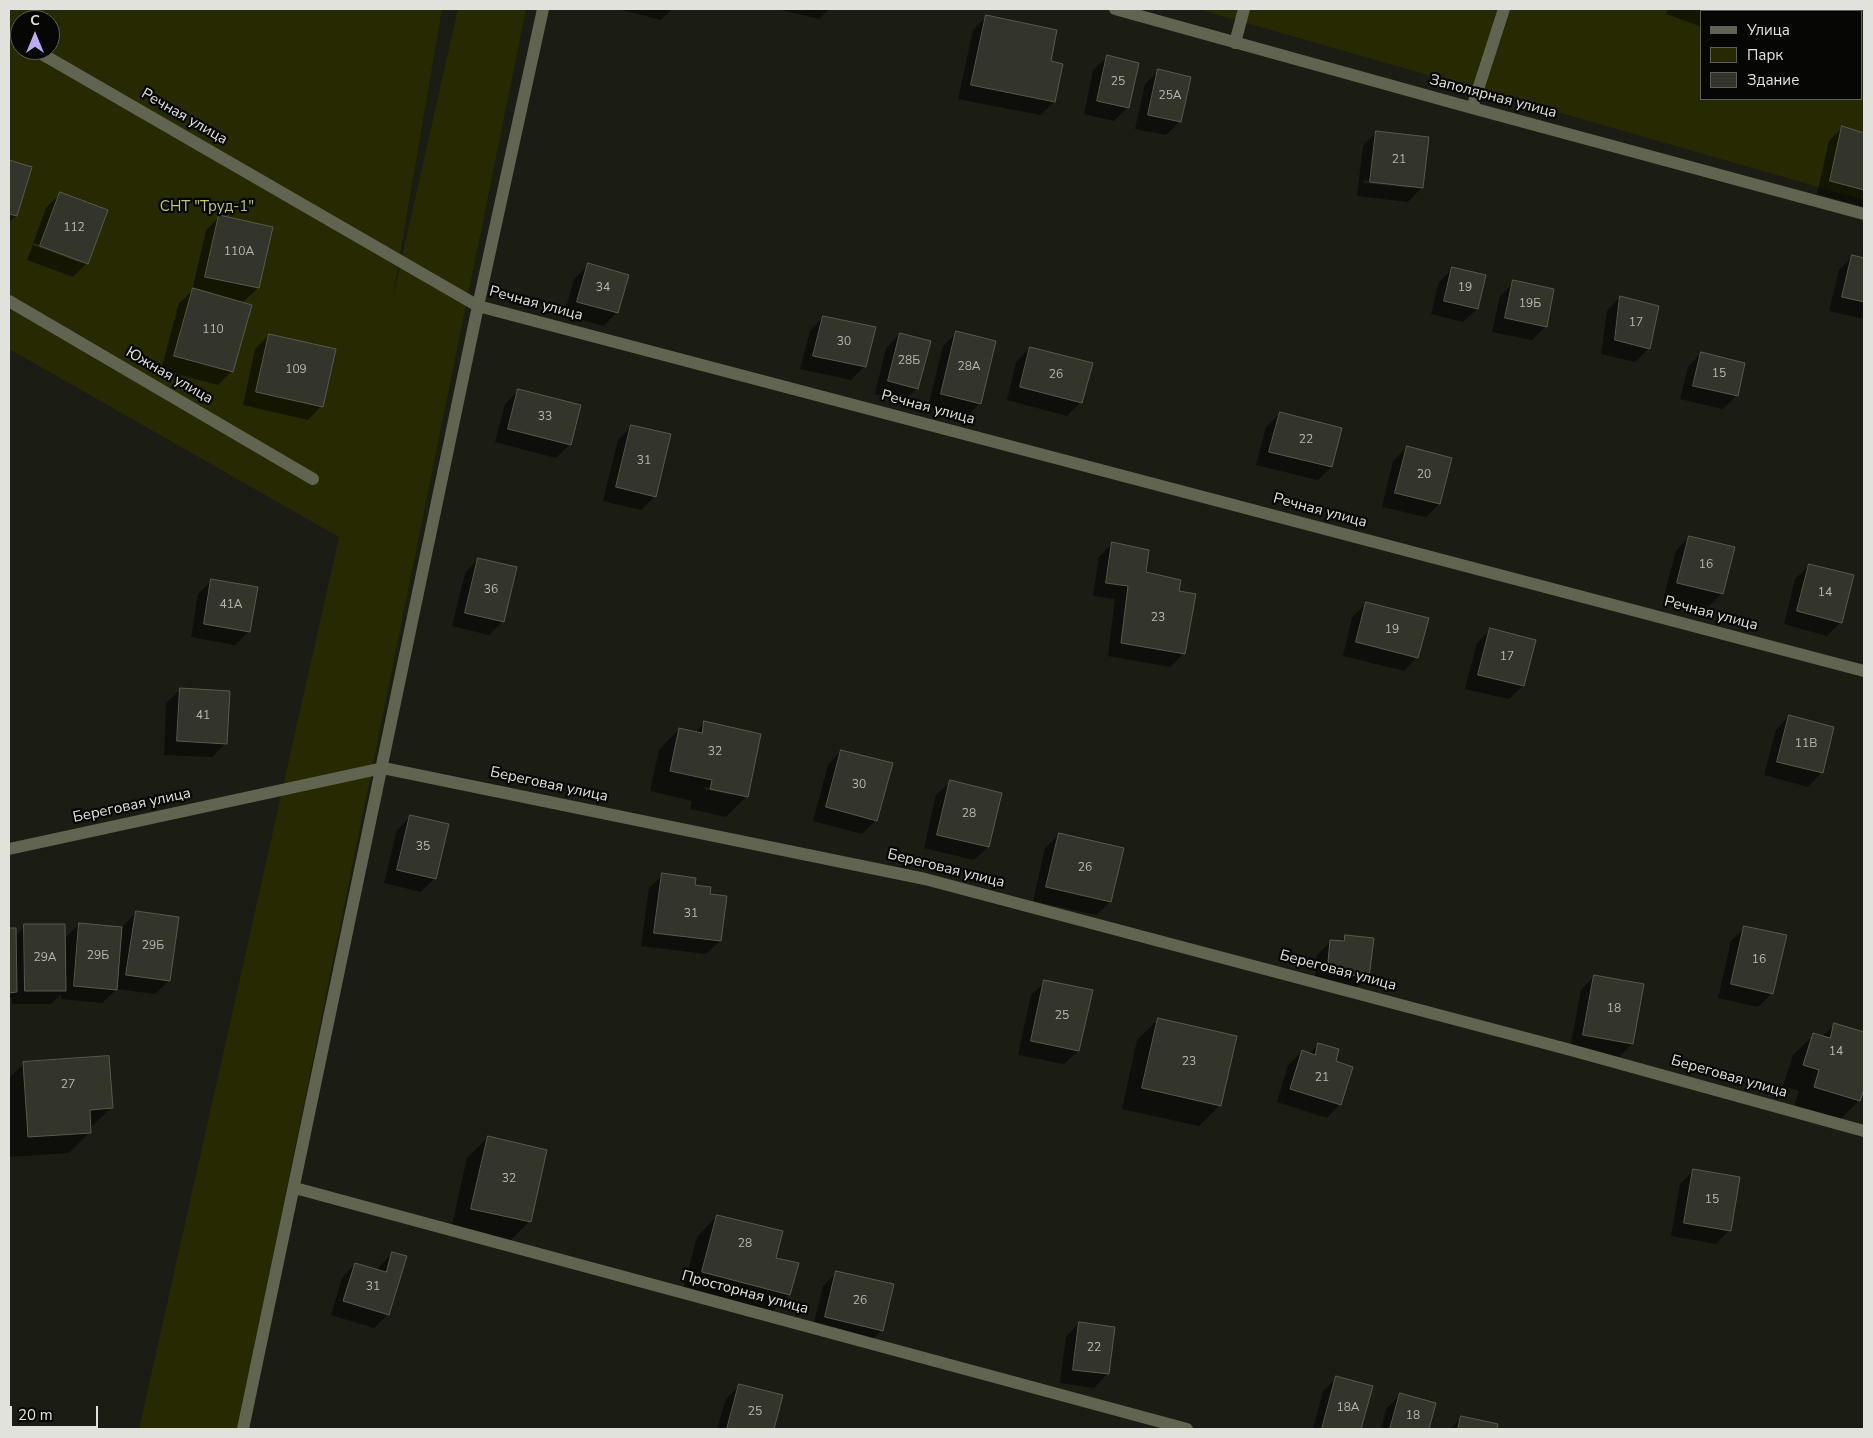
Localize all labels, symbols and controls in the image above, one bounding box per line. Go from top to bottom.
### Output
north arrow [10,10,60,60]
legend [1700,10,1863,100]
text: С [30,11,40,30]
text: Улица [1747,20,1790,40]
text: Парк [1747,45,1783,65]
text: Здание [1747,70,1799,90]
street label: Заполярная улица [1427,71,1559,123]
house number: 25 [1111,75,1125,89]
street label: Речная улица [138,85,230,149]
house number: 25А [1158,89,1182,103]
house number: 21 [1392,153,1406,167]
park label: СНТ "Труд-1" [160,198,254,216]
house number: 112 [63,221,85,235]
house number: 110А [224,245,254,259]
house number: 34 [596,281,610,295]
house number: 19 [1458,281,1472,295]
street label: Речная улица [487,283,585,325]
house number: 19Б [1519,297,1541,311]
house number: 17 [1629,316,1643,330]
house number: 110 [202,323,224,337]
house number: 30 [837,335,851,349]
street label: Южная улица [122,344,216,408]
house number: 28Б [898,354,920,368]
house number: 28А [957,360,981,374]
house number: 109 [285,363,307,377]
house number: 15 [1712,367,1726,381]
house number: 26 [1049,368,1063,382]
street label: Речная улица [879,387,977,429]
house number: 33 [538,410,552,424]
house number: 22 [1299,433,1313,447]
house number: 31 [637,454,651,468]
house number: 20 [1417,468,1431,482]
street label: Речная улица [1271,490,1369,532]
house number: 16 [1699,558,1713,572]
house number: 36 [484,583,498,597]
house number: 14 [1818,586,1832,600]
street label: Речная улица [1662,593,1760,635]
house number: 41А [219,598,243,612]
house number: 23 [1151,611,1165,625]
house number: 19 [1385,623,1399,637]
house number: 17 [1500,650,1514,664]
house number: 41 [196,709,210,723]
house number: 11В [1795,737,1817,751]
house number: 32 [708,745,722,759]
street label: Береговая улица [488,764,610,806]
house number: 30 [852,778,866,792]
street label: Береговая улица [71,785,193,827]
house number: 28 [962,807,976,821]
house number: 35 [416,840,430,854]
street label: Береговая улица [886,846,1006,892]
house number: 26 [1078,861,1092,875]
house number: 31 [684,907,698,921]
house number: 29Б [142,939,164,953]
street label: Береговая улица [1278,947,1398,995]
house number: 29Б [87,949,109,963]
house number: 29А [33,951,57,965]
house number: 16 [1752,953,1766,967]
house number: 18 [1607,1002,1621,1016]
house number: 25 [1055,1009,1069,1023]
house number: 14 [1829,1045,1843,1059]
street label: Береговая улица [1669,1052,1789,1102]
house number: 23 [1182,1055,1196,1069]
house number: 21 [1315,1071,1329,1085]
house number: 27 [61,1078,75,1092]
house number: 32 [502,1172,516,1186]
house number: 15 [1705,1193,1719,1207]
house number: 28 [738,1237,752,1251]
street label: Просторная улица [680,1267,810,1319]
house number: 31 [366,1280,380,1294]
house number: 26 [853,1294,867,1308]
house number: 22 [1087,1341,1101,1355]
scale bar [12,1396,100,1428]
house number: 18А [1336,1401,1360,1415]
text: 20 m [18,1405,53,1425]
house number: 25 [748,1405,762,1419]
house number: 18 [1406,1409,1420,1423]

